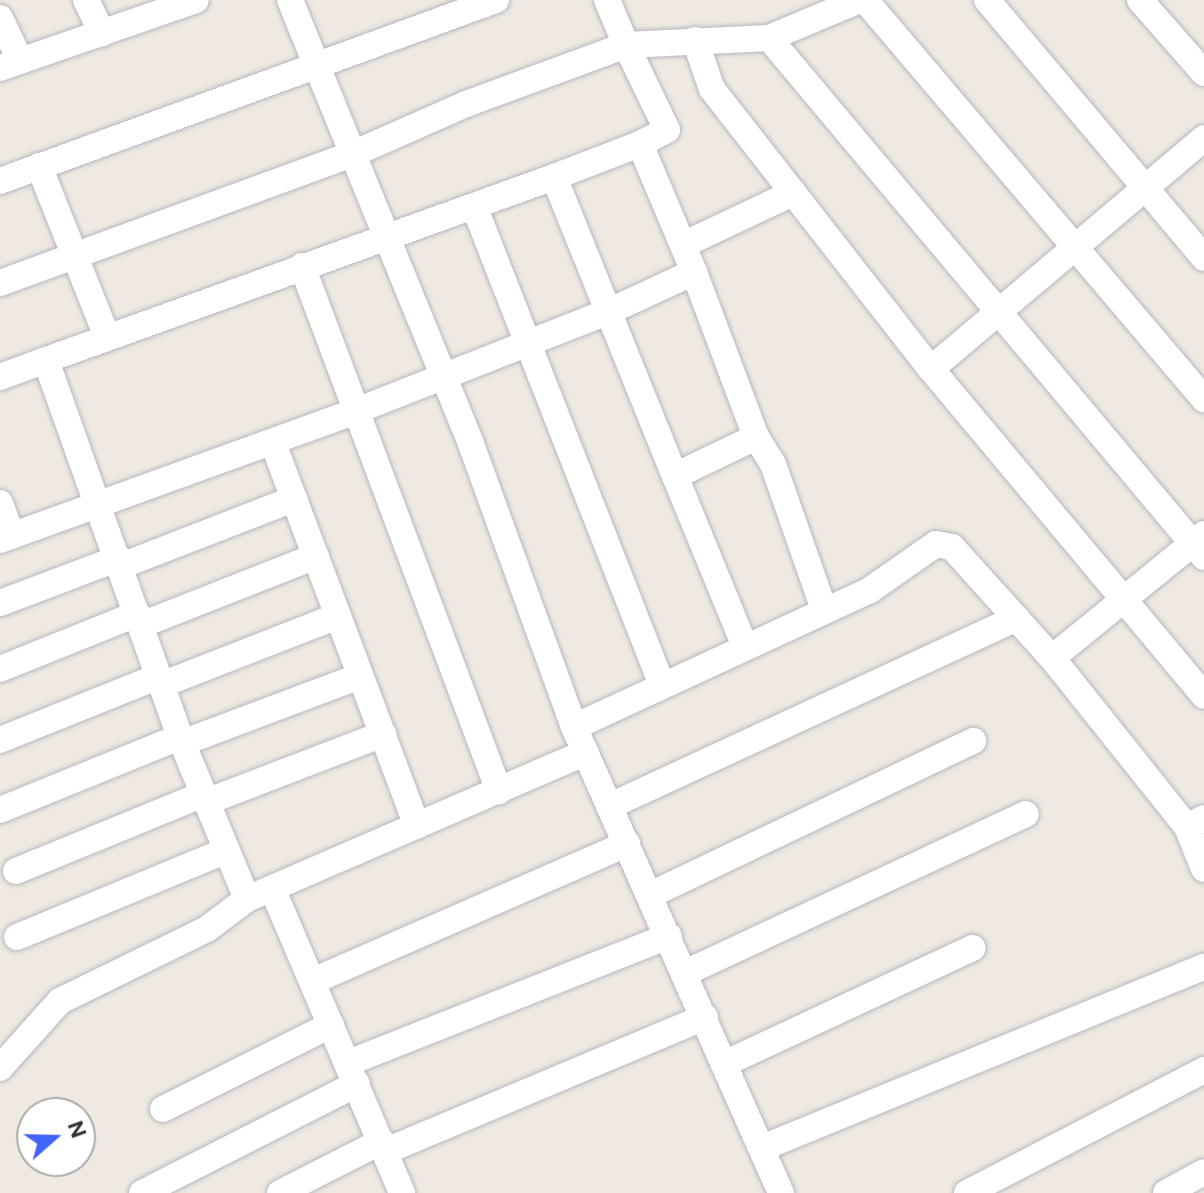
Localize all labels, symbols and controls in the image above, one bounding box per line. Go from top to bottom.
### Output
north arrow [16,1097,96,1177]
text: N [61,1117,94,1142]

